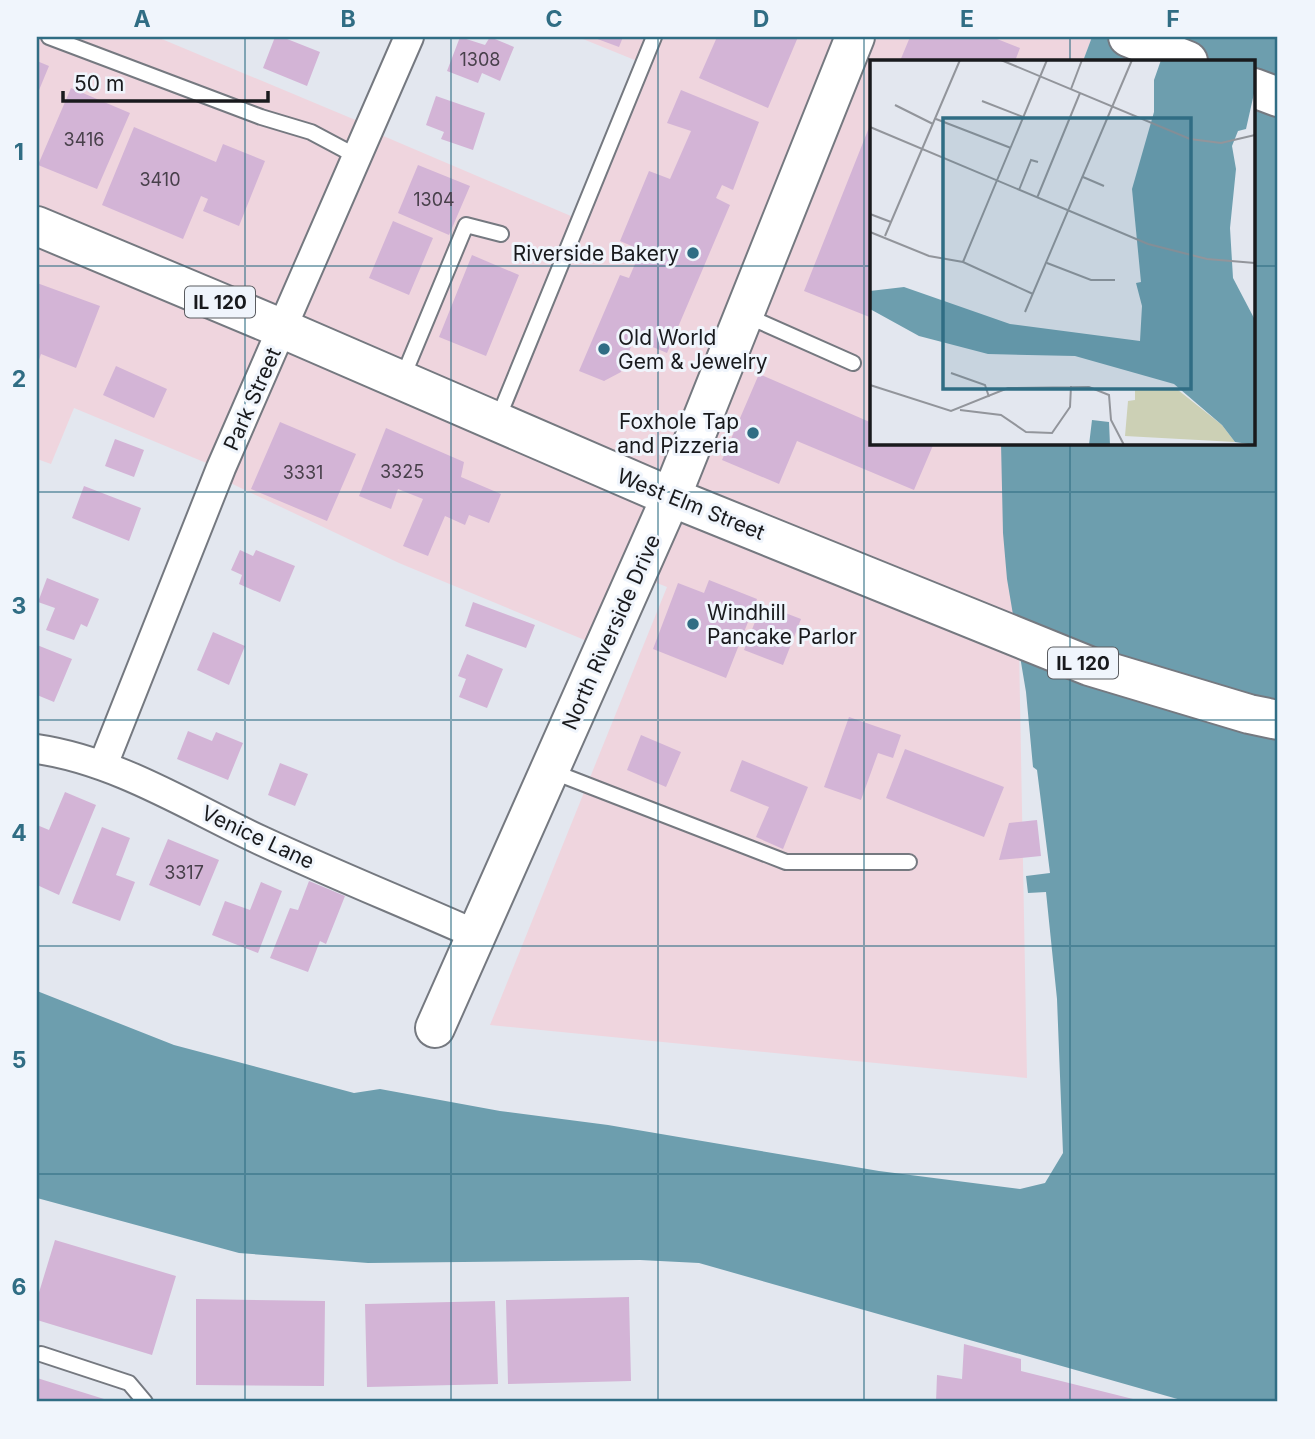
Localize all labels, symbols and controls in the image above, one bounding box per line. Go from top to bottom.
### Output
text: A [133,5,151,33]
text: B [340,5,356,33]
text: C [545,5,563,33]
text: D [753,5,769,33]
text: E [960,5,974,33]
text: F [1166,5,1180,33]
house number: 1308 [460,49,500,70]
scale bar [63,60,268,104]
inset map [870,60,1256,444]
text: 50 m [74,71,124,96]
house number: 3416 [64,129,104,150]
text: 1 [14,138,24,166]
house number: 3410 [139,169,181,190]
house number: 1304 [413,189,455,210]
place label: Riverside Bakery [513,241,679,266]
marker: Riverside Bakery [685,245,701,261]
road number: IL 120 [185,286,255,318]
place label: Old World Gem & Jewelry [618,325,768,374]
marker: Old World Gem & Jewelry [596,341,612,357]
street label: Park Street [218,344,286,454]
text: 2 [12,365,26,393]
place label: Foxhole Tap and Pizzeria [617,409,739,458]
marker: Foxhole Tap and Pizzeria [745,425,761,441]
house number: 3325 [380,461,424,482]
house number: 3331 [283,462,323,483]
street label: West Elm Street [614,463,769,545]
street label: North Riverside Drive [557,530,665,734]
text: 3 [12,592,26,620]
place label: Windhill Pancake Parlor [707,600,857,649]
marker: Windhill Pancake Parlor [685,616,701,632]
road number: IL 120 [1048,648,1118,678]
street label: Venice Lane [198,800,318,874]
text: 4 [11,819,27,847]
house number: 3317 [164,862,204,883]
text: 5 [12,1046,26,1074]
text: 6 [12,1273,26,1301]

